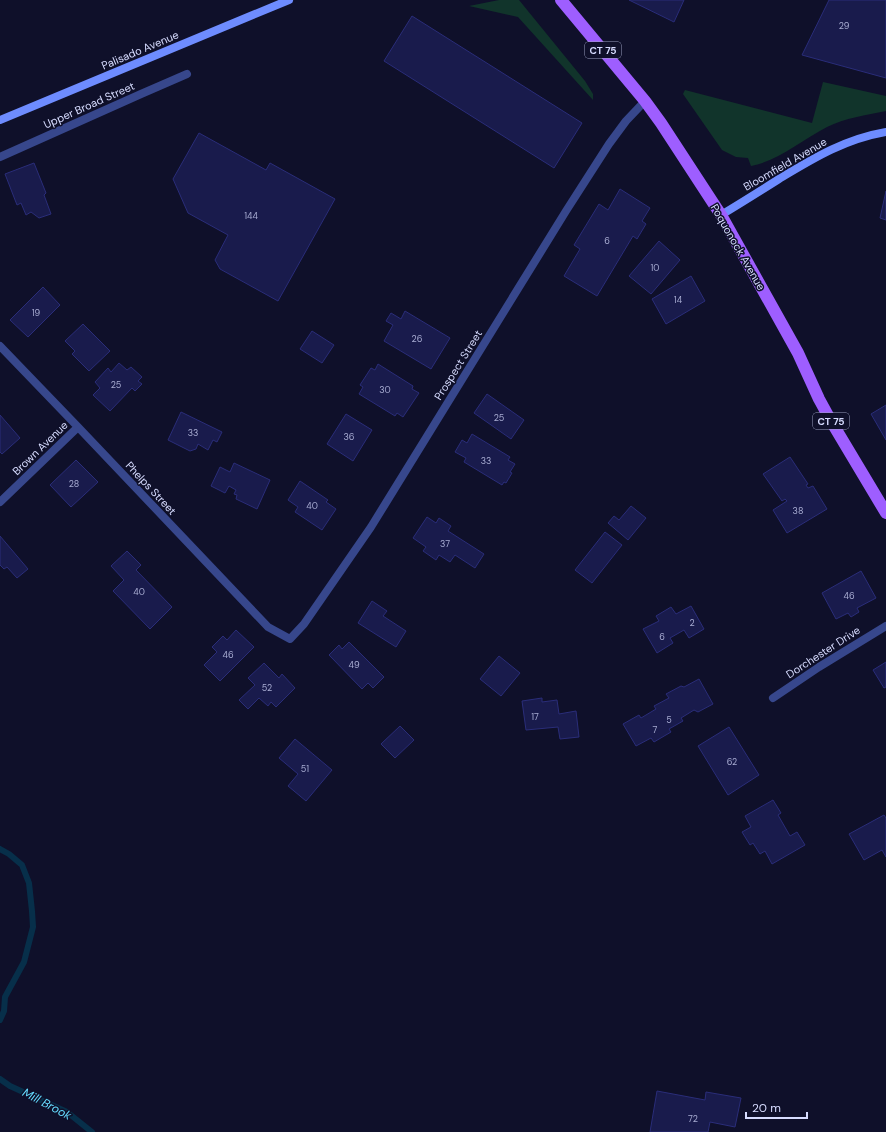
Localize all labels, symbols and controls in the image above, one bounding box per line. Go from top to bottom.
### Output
house number: 29 [839,20,850,32]
street label: Palisado Avenue [99,27,181,73]
road number: CT 75 [585,42,621,58]
street label: Upper Broad Street [41,79,137,131]
street label: Bloomfield Avenue [741,134,829,194]
street label: Poquonock Avenue [708,201,768,293]
house number: 144 [244,210,258,222]
house number: 6 [604,235,610,247]
house number: 10 [651,262,659,274]
house number: 14 [674,294,683,306]
house number: 19 [32,307,41,319]
street label: Prospect Street [431,327,485,403]
house number: 26 [412,333,423,345]
house number: 25 [111,379,121,391]
house number: 30 [379,384,391,396]
house number: 25 [494,412,504,424]
road number: CT 75 [813,413,849,429]
street label: Brown Avenue [9,418,71,478]
house number: 33 [188,427,198,439]
house number: 36 [344,431,355,443]
house number: 33 [481,455,491,467]
street label: Phelps Street [123,458,179,518]
house number: 28 [69,478,79,490]
house number: 40 [306,500,318,512]
house number: 38 [793,505,803,517]
house number: 37 [440,538,450,550]
house number: 40 [133,586,145,598]
house number: 46 [843,590,855,602]
house number: 2 [689,617,695,629]
street label: Dorchester Drive [783,623,863,681]
house number: 6 [659,631,665,643]
house number: 46 [222,649,234,661]
house number: 49 [348,659,360,671]
house number: 52 [262,682,272,694]
house number: 17 [531,711,539,723]
house number: 5 [666,714,672,726]
house number: 7 [653,724,658,736]
house number: 62 [727,756,737,768]
house number: 51 [301,763,309,775]
water label: Mill Brook [20,1084,75,1124]
scale bar [746,1094,807,1120]
text: 20 m [752,1100,781,1116]
house number: 72 [688,1113,698,1125]

